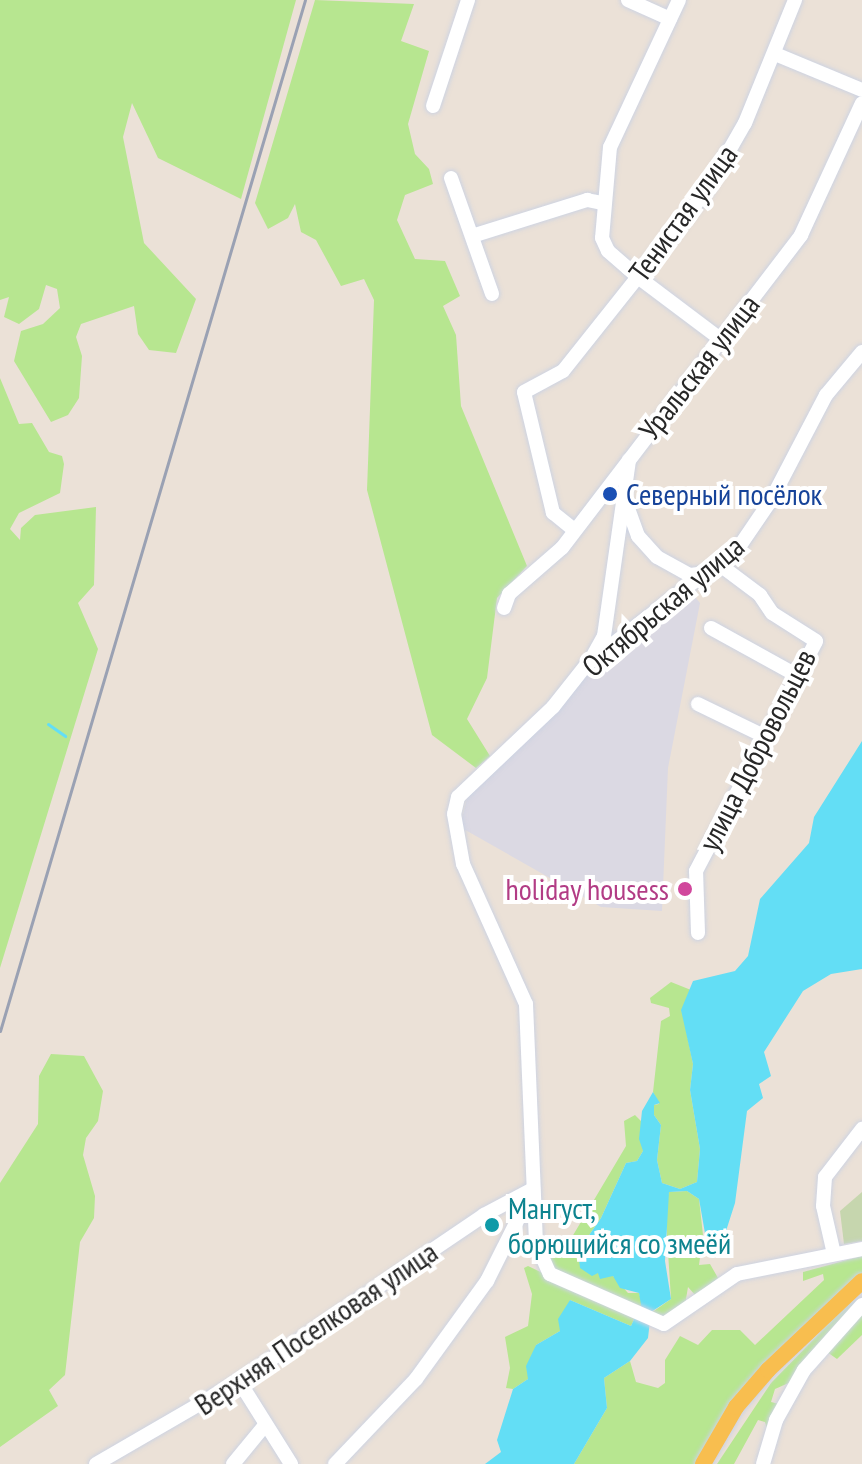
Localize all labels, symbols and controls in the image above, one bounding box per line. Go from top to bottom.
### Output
street label: Тенистая улица [621,138,745,288]
street label: Уральская улица [631,287,767,447]
place label: Северный посёлок [626,476,822,512]
marker: Северный посёлок [601,485,619,503]
street label: Октябрьская улица [575,528,751,684]
street label: улица Добровольцев [691,643,823,857]
place label: holiday housess [505,871,669,907]
marker: holiday housess [676,880,694,898]
place label: Мангуст, борющийся со змеёй [508,1190,731,1260]
marker: Мангуст, борющийся со змеёй [483,1216,501,1234]
street label: Верхняя Поселковая улица [188,1233,444,1423]

